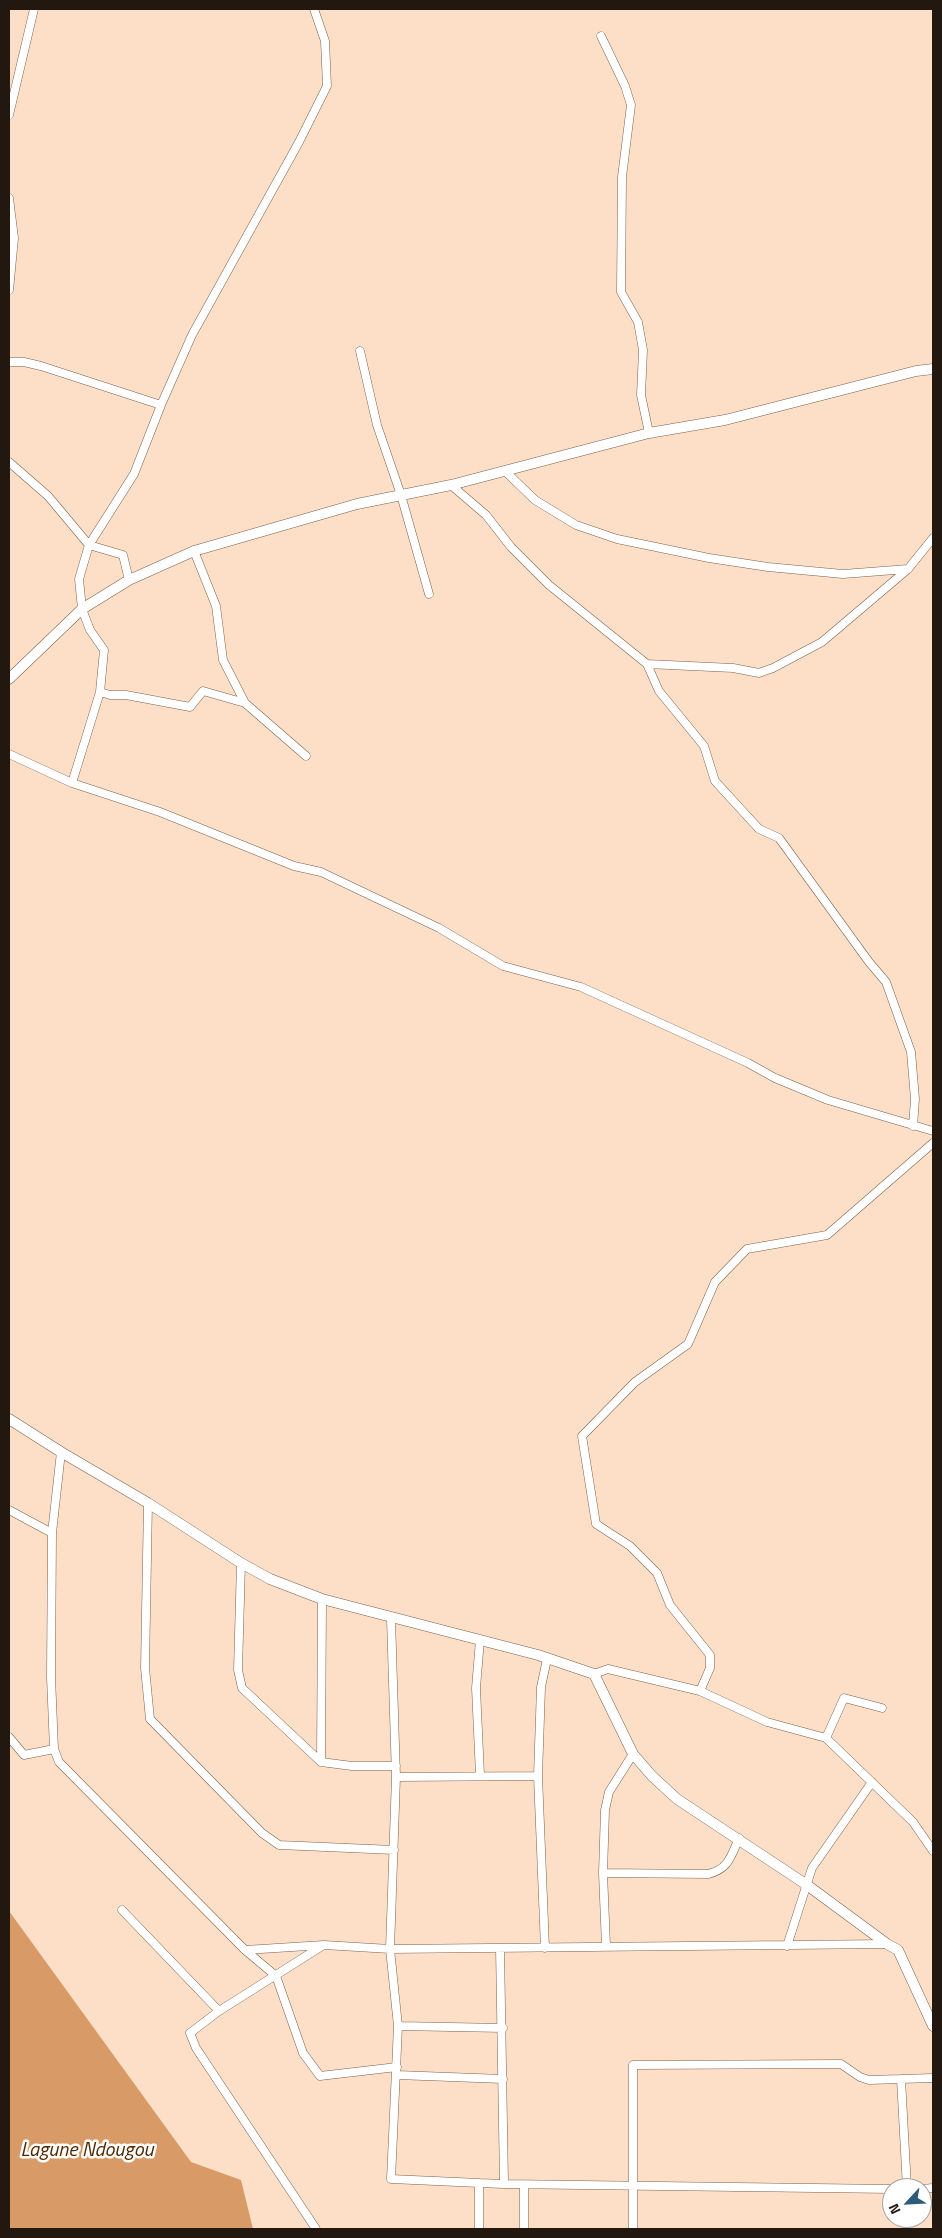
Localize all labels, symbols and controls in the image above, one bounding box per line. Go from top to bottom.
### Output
water label: Lagune Ndougou [21,2139,153,2163]
north arrow [882,2178,932,2228]
text: N [882,2200,905,2218]

